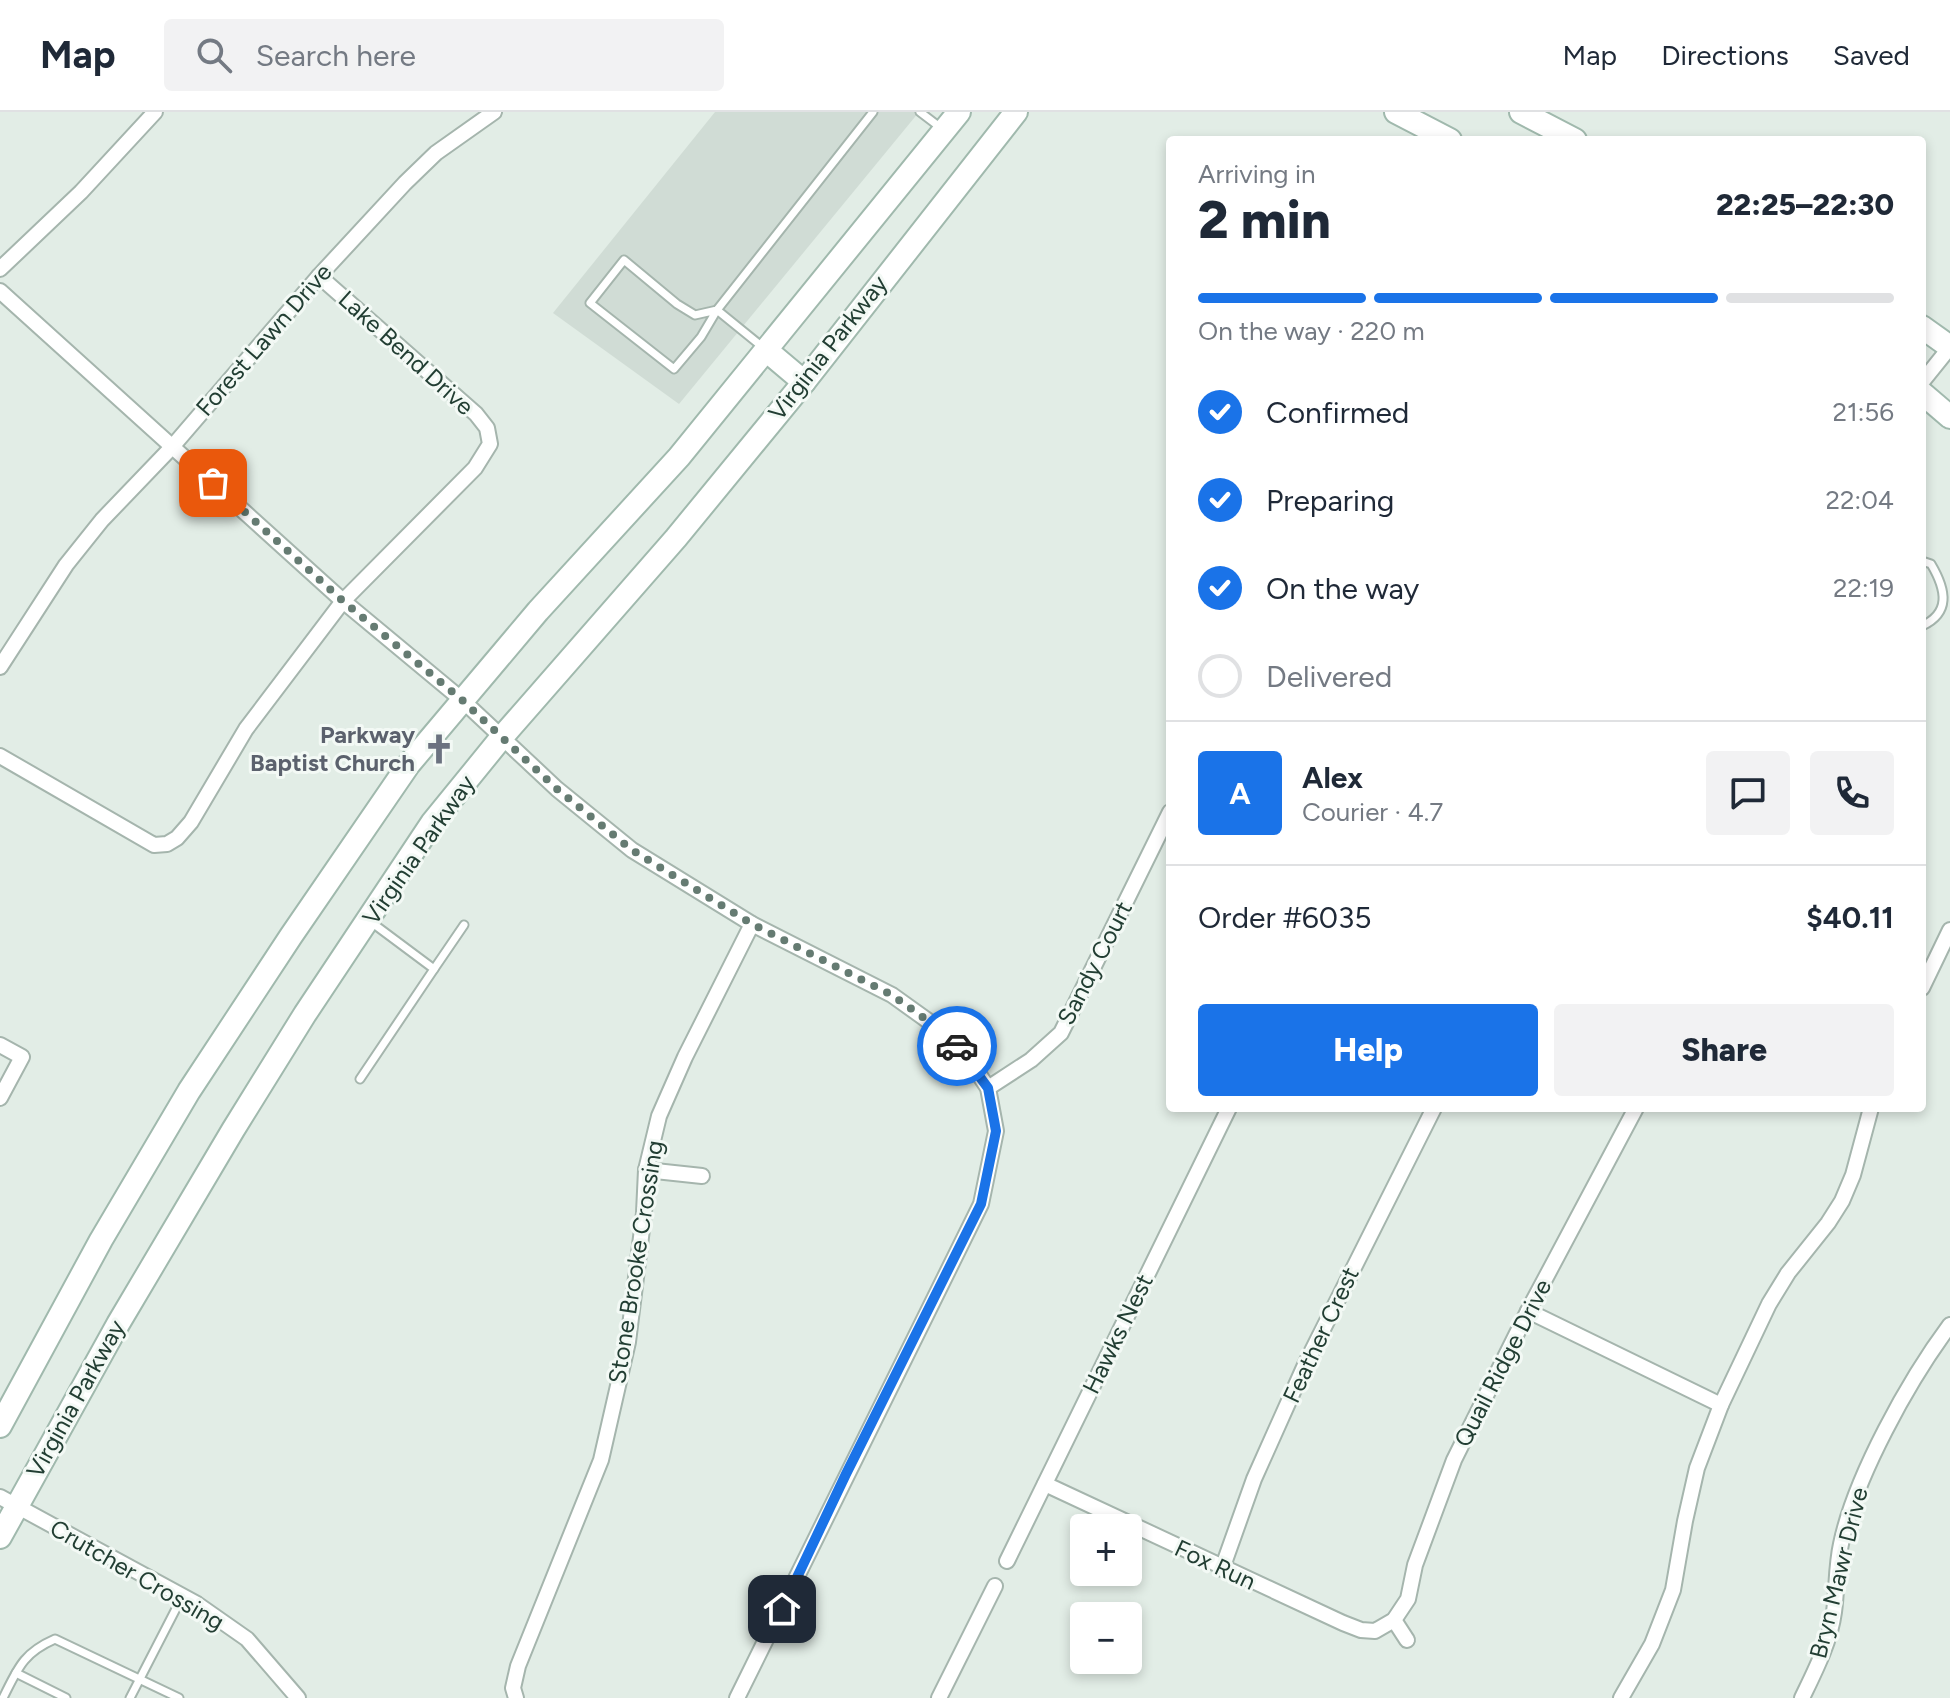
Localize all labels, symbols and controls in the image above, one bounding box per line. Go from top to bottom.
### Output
search box [164,19,724,91]
text: Map [40,32,116,78]
icon: search [192,33,236,77]
text: Search here [256,37,416,74]
text: Map [1563,38,1617,72]
text: Directions [1661,38,1789,72]
text: Saved [1833,38,1910,72]
text: Arriving in [1198,158,1316,190]
text: 22:25–22:30 [1716,186,1894,223]
text: 2 min [1198,189,1331,251]
street label: Forest Lawn Drive [190,258,338,422]
street label: Virginia Parkway [762,269,893,426]
street label: Lake Bend Drive [333,284,480,421]
text: On the way · 220 m [1198,315,1425,347]
icon: check [1198,390,1242,434]
text: Confirmed [1266,394,1409,431]
text: 21:56 [1832,396,1894,428]
pin [179,449,247,517]
icon: bag [191,461,235,505]
icon: check [1198,478,1242,522]
text: Preparing [1266,482,1394,519]
text: 22:04 [1826,484,1894,516]
icon: check [1198,566,1242,610]
text: On the way [1266,570,1419,607]
text: 22:19 [1833,572,1894,604]
text: Delivered [1266,658,1392,695]
place label: Parkway Baptist Church [250,720,415,777]
church icon: Parkway Baptist Church [422,732,456,766]
button: chat [1706,751,1790,835]
button: phone [1810,751,1894,835]
text: Alex [1302,759,1363,796]
street label: Virginia Parkway [356,769,481,930]
text: A [1229,775,1251,812]
text: Courier · 4.7 [1302,796,1443,828]
street label: Sandy Court [1051,896,1138,1029]
text: Order #6035 [1198,899,1372,936]
text: $40.11 [1806,899,1894,936]
button: Help [1198,1004,1538,1096]
button: Share [1554,1004,1894,1096]
courier [917,1006,997,1086]
icon: car [935,1024,979,1068]
street label: Stone Brooke Crossing [602,1138,669,1386]
street label: Feather Crest [1276,1262,1365,1407]
street label: Hawks Nest [1076,1269,1159,1398]
street label: Quail Ridge Drive [1448,1274,1557,1452]
street label: Virginia Parkway [20,1314,131,1483]
street label: Bryn Mawr Drive [1803,1484,1874,1662]
street label: Crutcher Crossing [45,1513,229,1636]
map controls [1070,1514,1142,1674]
button: + [1070,1514,1142,1586]
street label: Fox Run [1170,1533,1260,1596]
pin [748,1575,816,1643]
icon: home [760,1587,804,1631]
button: − [1070,1602,1142,1674]

